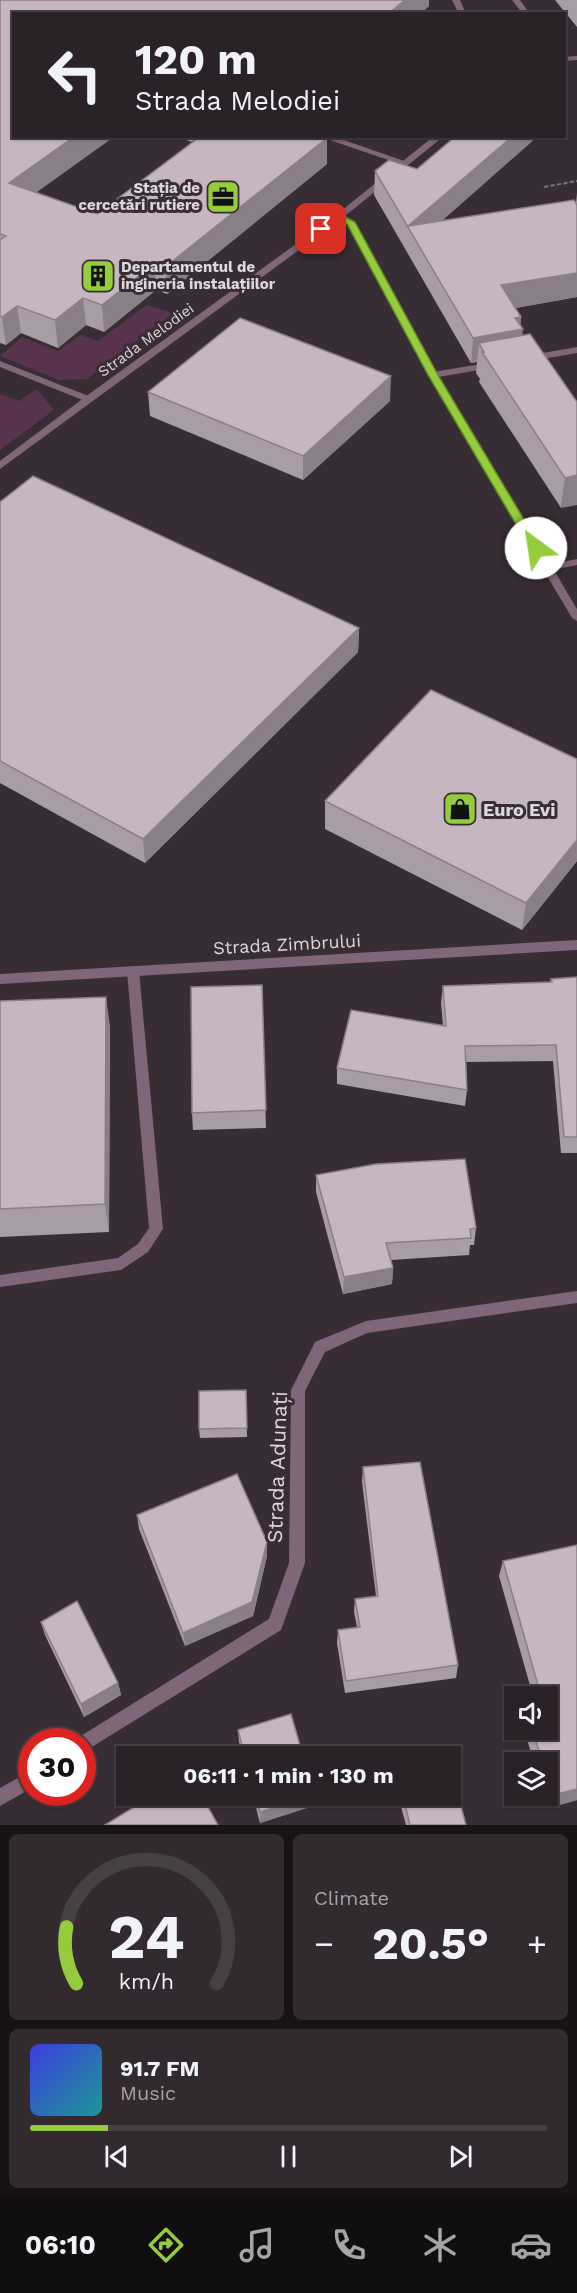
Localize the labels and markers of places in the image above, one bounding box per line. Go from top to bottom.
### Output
place label: Stația de cercetări rutiere [79,179,200,214]
office icon: Stația de cercetări rutiere [205,179,241,215]
pin [295,203,346,254]
building icon: Departamentul de ingineria instalațiilor [80,258,116,294]
place label: Departamentul de ingineria instalațiilor [121,258,276,293]
shop icon: Euro Evi [442,791,478,827]
place label: Euro Evi [483,799,555,820]

